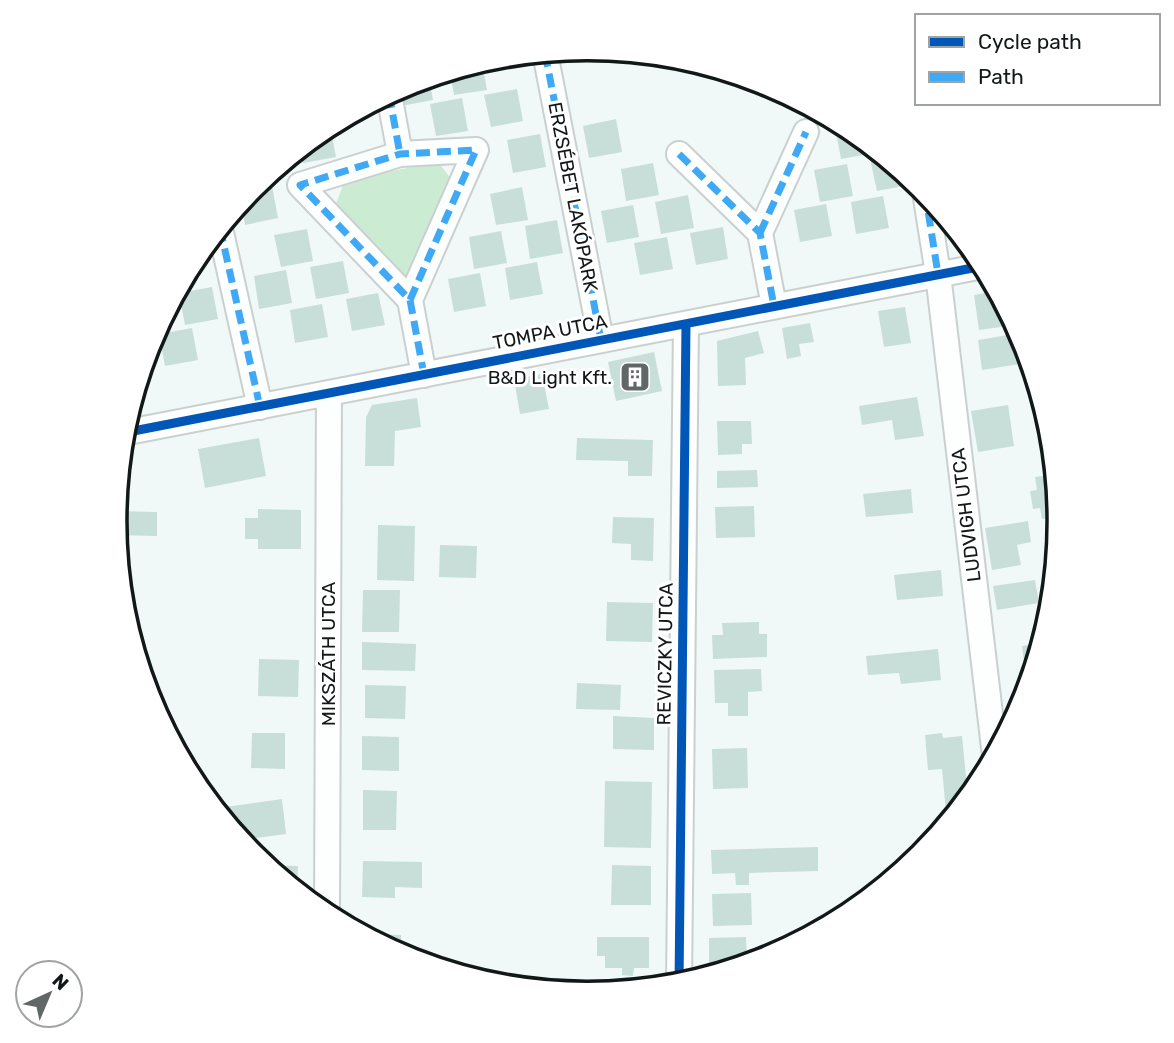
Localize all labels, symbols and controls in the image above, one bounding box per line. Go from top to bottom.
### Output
legend [915,14,1160,105]
text: Cycle path [978,29,1082,54]
text: Path [978,64,1024,89]
street label: ERZSÉBET LAKÓPARK [543,100,603,295]
street label: TOMPA UTCA [491,310,610,354]
building icon: B&D Light Kft. [618,360,652,394]
place label: B&D Light Kft. [488,366,612,389]
street label: LUDVIGH UTCA [946,447,986,583]
street label: MIKSZÁTH UTCA [317,581,340,726]
street label: REVICZKY UTCA [652,582,678,725]
north arrow [14,959,84,1029]
text: N [48,969,73,995]

